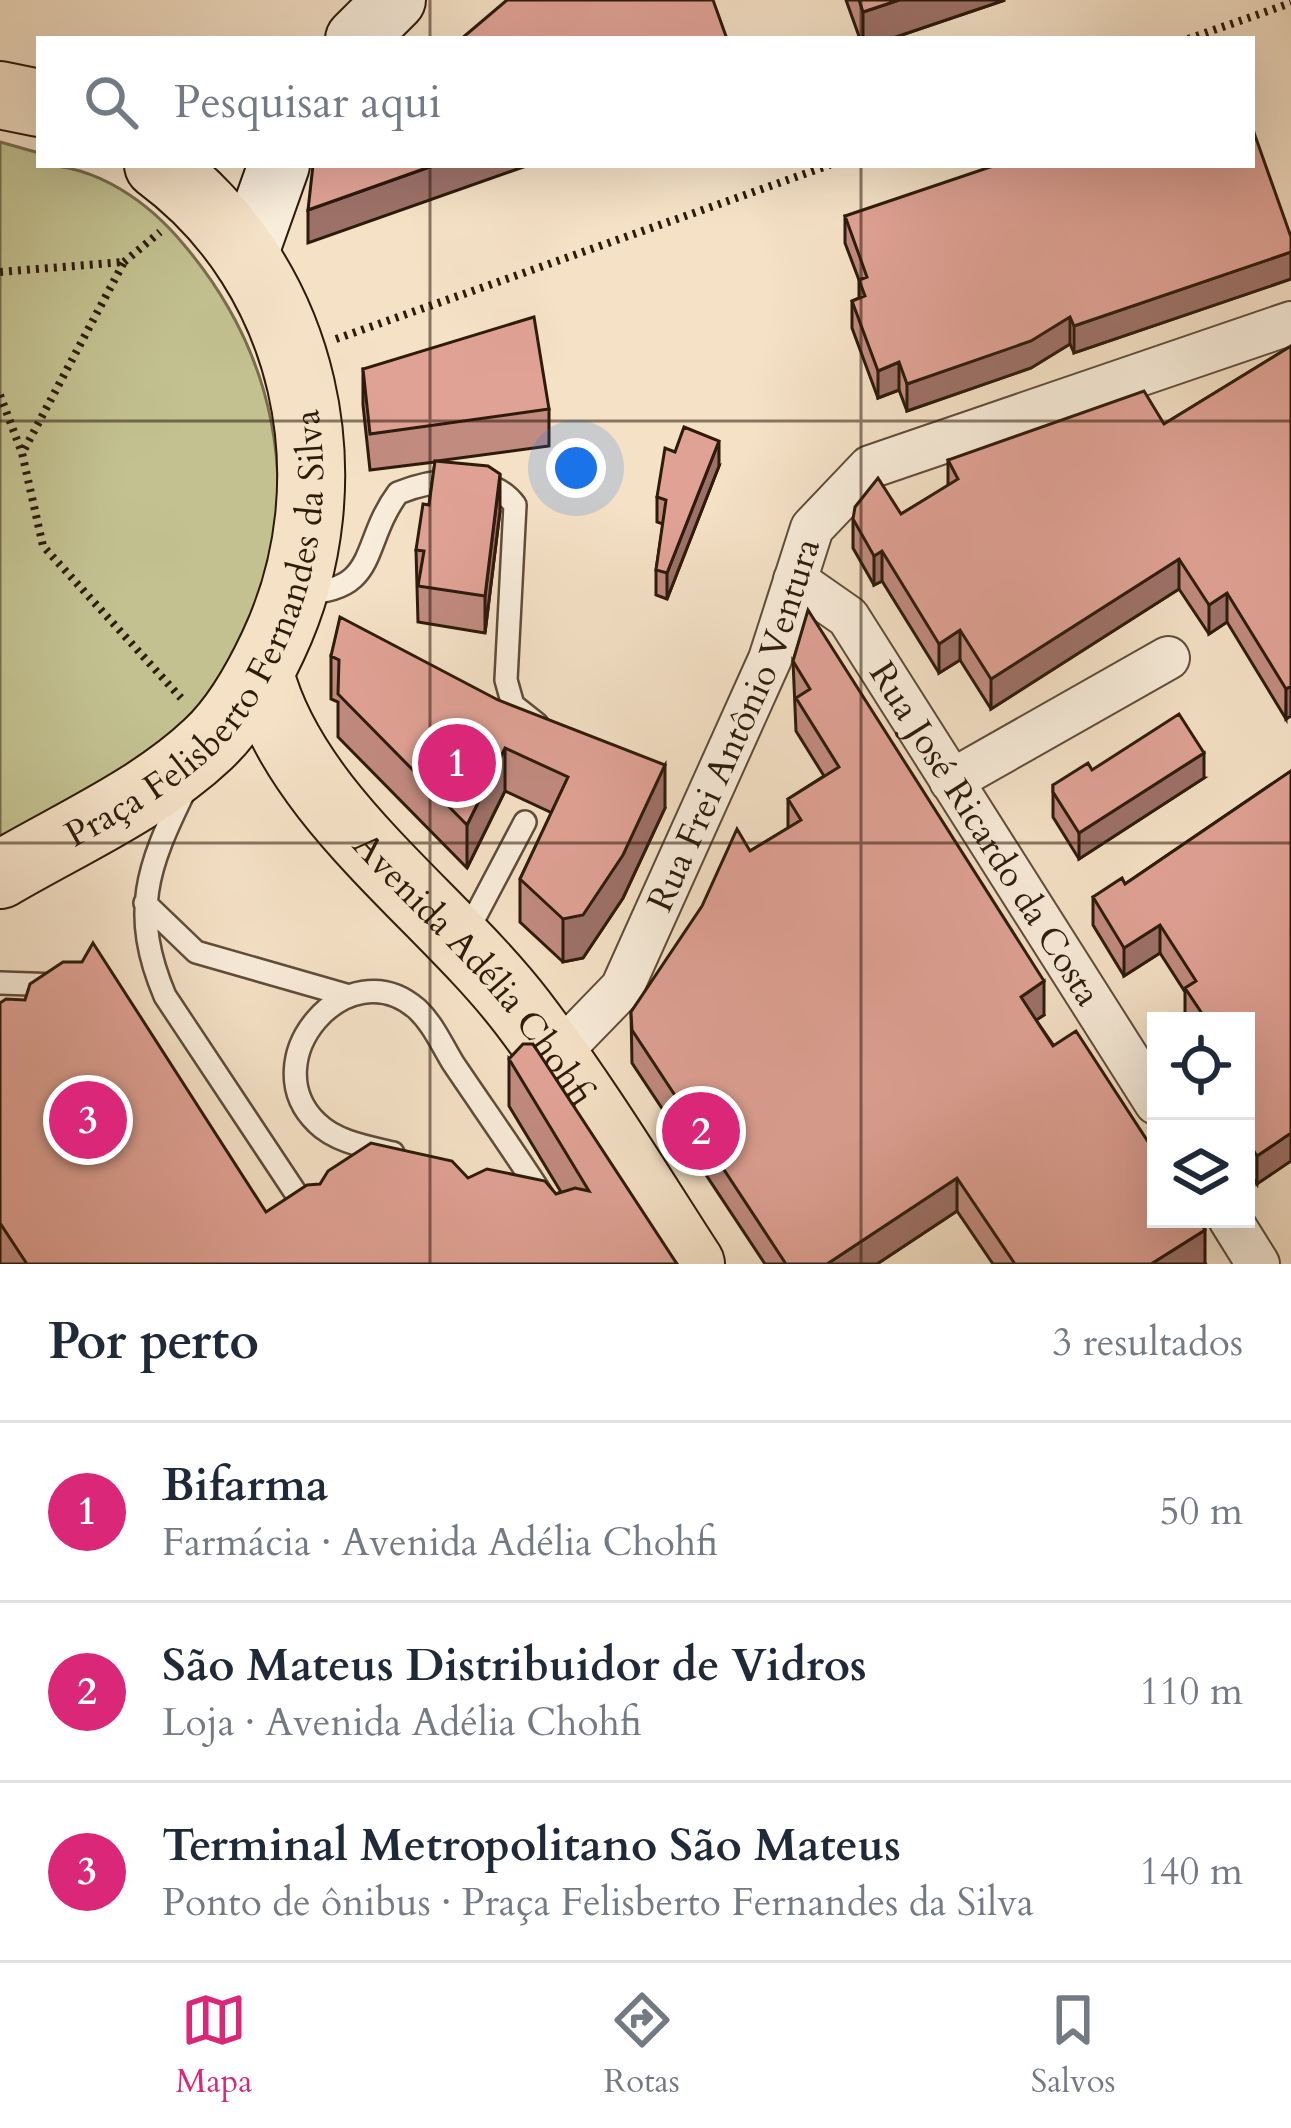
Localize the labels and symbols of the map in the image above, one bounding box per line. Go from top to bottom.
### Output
street label: Praça Felisberto Fernandes da Silva [56,406,336,859]
your location [546,438,606,498]
street label: Rua Frei Antônio Ventura [635,532,832,919]
street label: Rua José Ricardo da Costa [858,652,1113,1015]
pin: 1 [418,718,496,808]
street label: Avenida Adélia Chohfi [342,822,606,1115]
pin: 3 [49,1075,127,1165]
pin: 2 [662,1086,740,1176]

